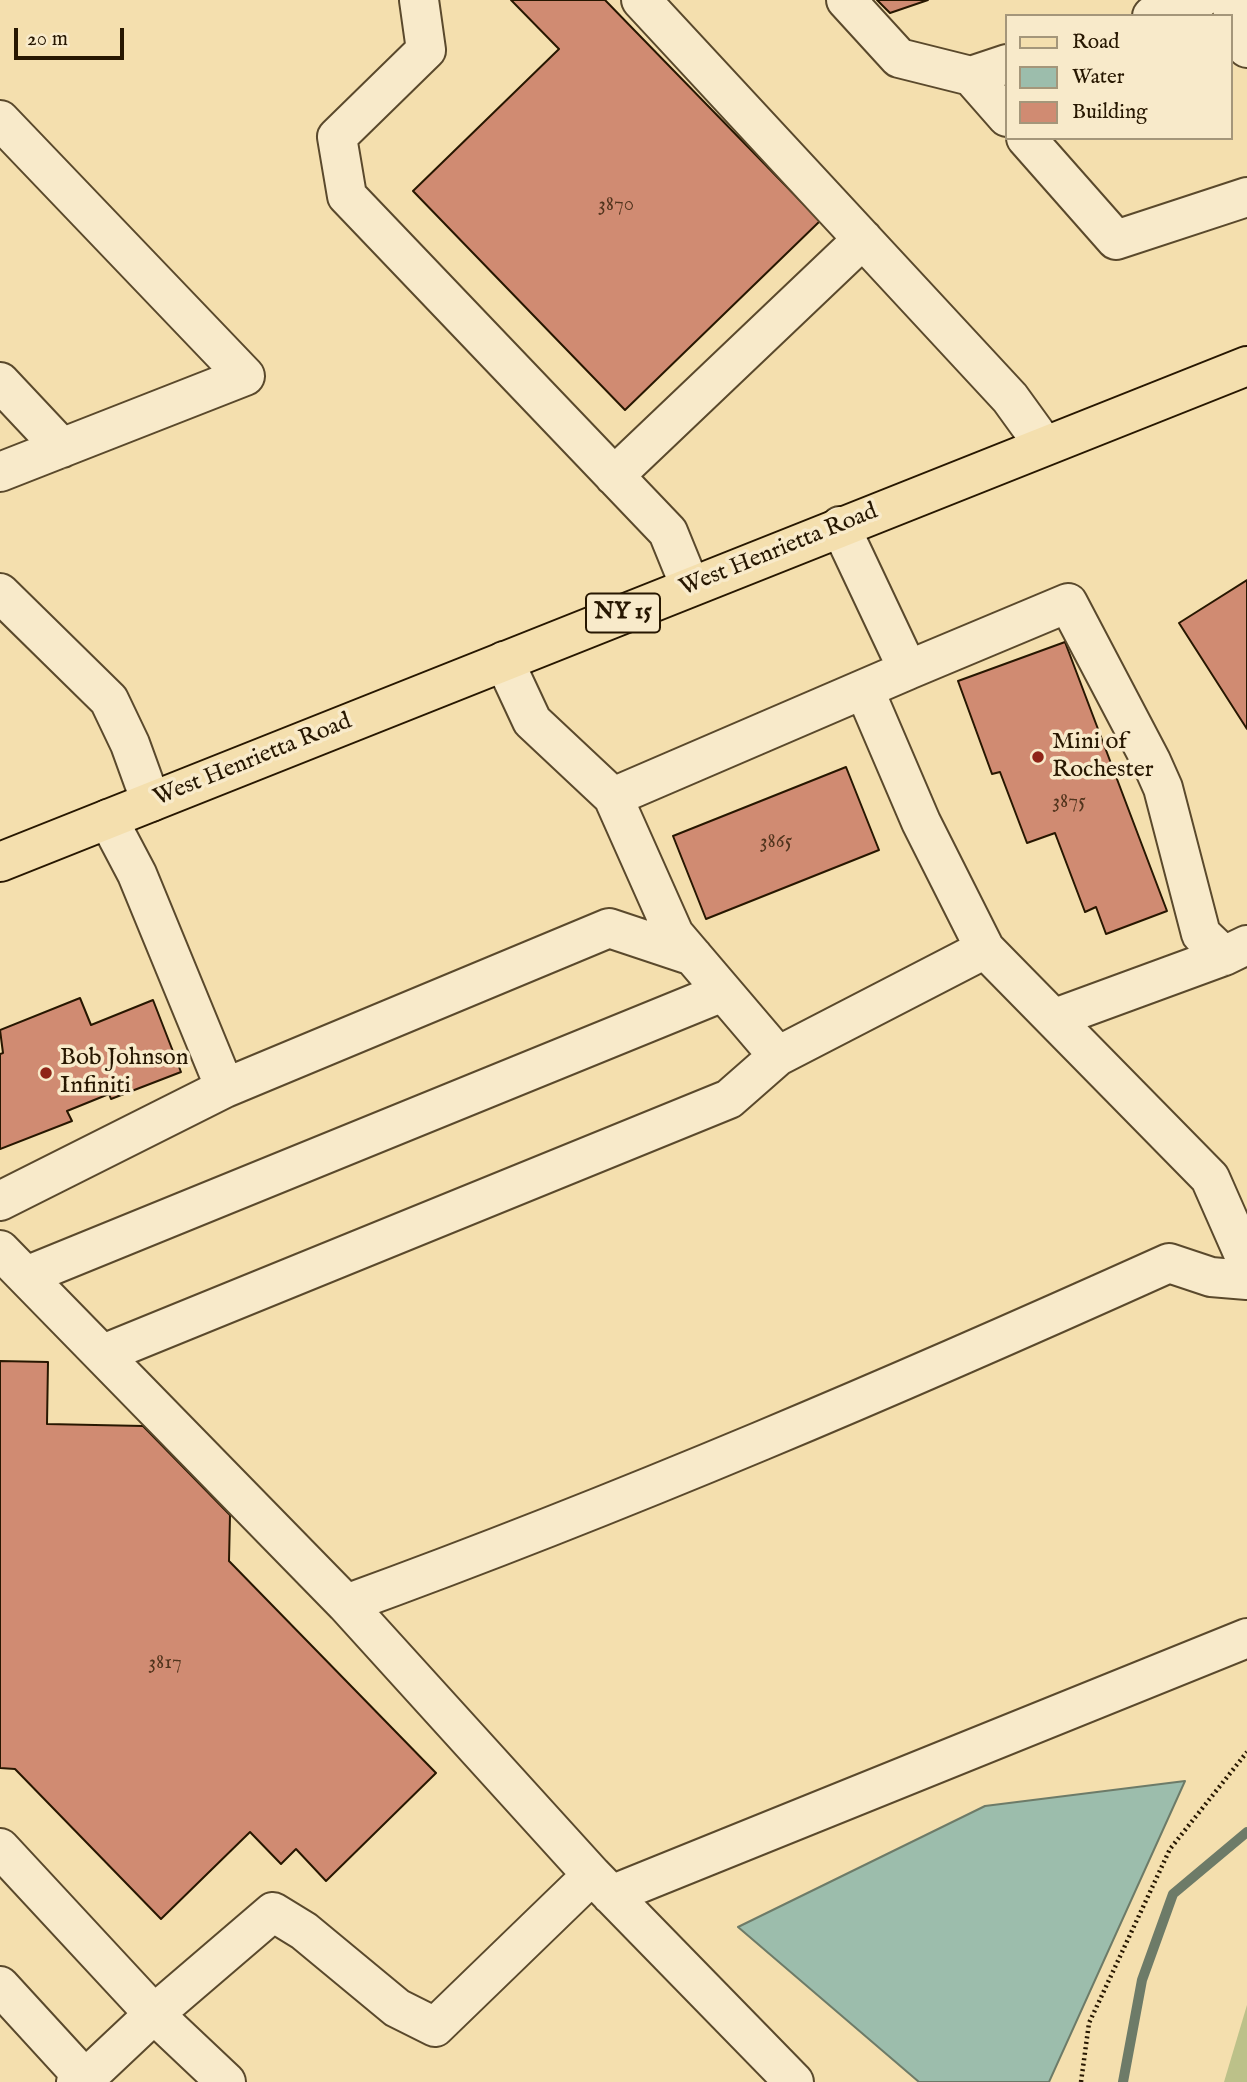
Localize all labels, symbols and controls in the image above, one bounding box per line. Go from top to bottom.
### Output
scale bar [18,14,128,58]
legend [1006,14,1233,140]
text: 20 m [27,26,68,53]
text: Road [1072,29,1119,56]
text: Water [1072,64,1124,91]
text: Building [1072,99,1147,126]
house number: 3870 [598,193,634,219]
street label: West Henrietta Road [676,498,882,604]
road number: NY 15 [586,594,660,632]
street label: West Henrietta Road [150,708,356,814]
place label: Mini of Rochester [1052,729,1154,785]
marker: Mini of Rochester [1030,749,1046,765]
house number: 3875 [1052,790,1086,816]
house number: 3865 [760,830,792,856]
place label: Bob Johnson Infiniti [60,1045,188,1101]
marker: Bob Johnson Infiniti [38,1065,54,1081]
house number: 3817 [148,1651,182,1677]

